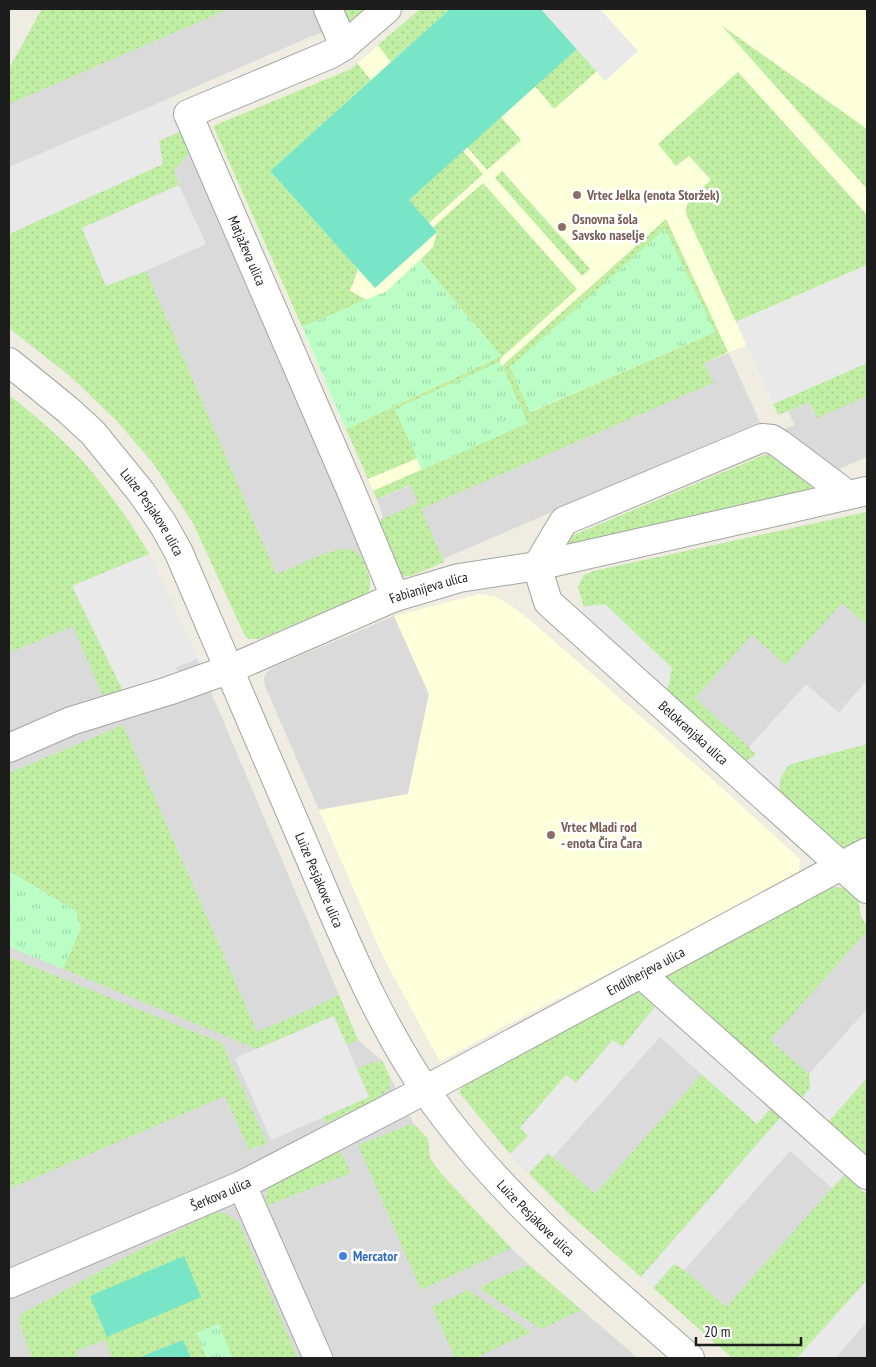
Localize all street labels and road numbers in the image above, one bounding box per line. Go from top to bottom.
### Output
street label: Matjaževa ulica [224,213,270,288]
street label: Luize Pesjakove ulica [116,465,188,559]
street label: Fabianijeva ulica [386,568,469,607]
street label: Belokranjska ulica [655,697,732,769]
street label: Luize Pesjakove ulica [291,830,348,931]
street label: Endliherjeva ulica [604,943,688,999]
street label: Šerkova ulica [188,1173,254,1215]
street label: Luize Pesjakove ulica [493,1176,578,1260]

